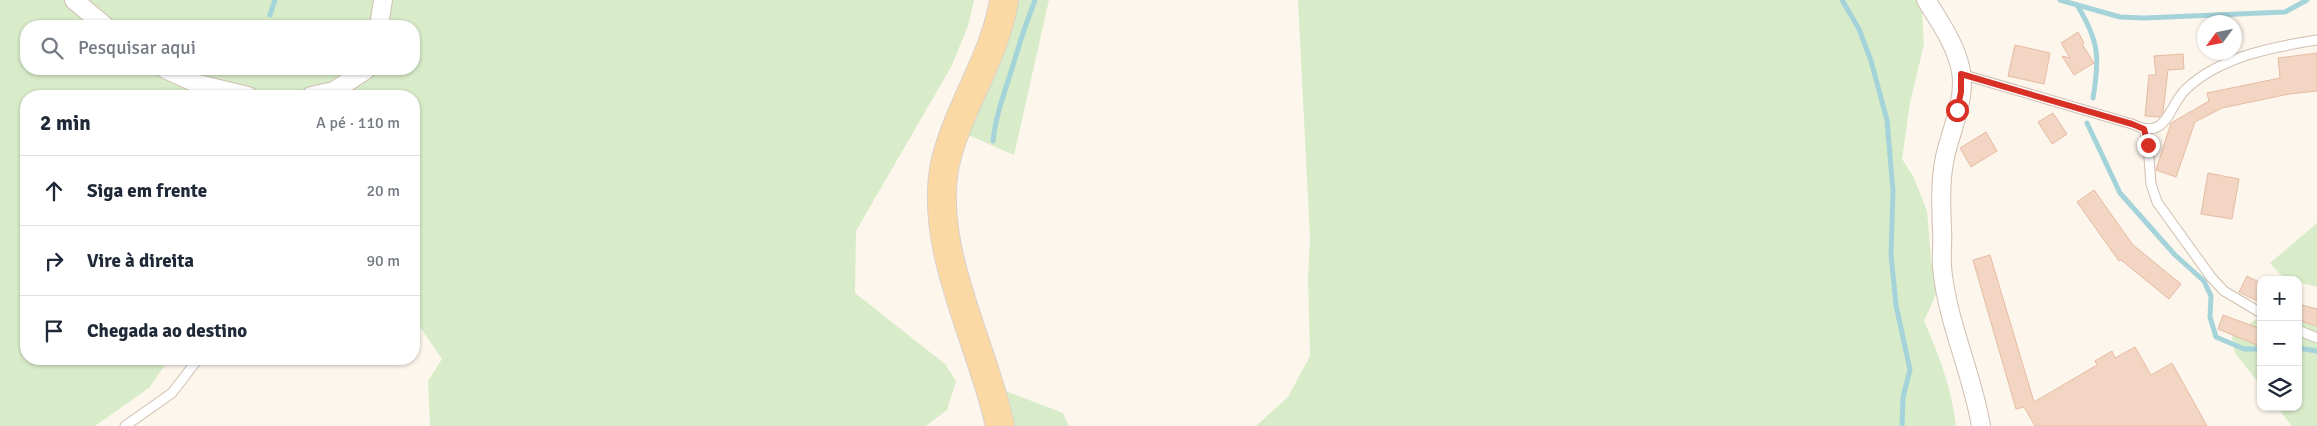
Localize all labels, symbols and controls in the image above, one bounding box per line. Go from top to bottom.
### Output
north arrow [2197,15,2242,60]
search box [20,20,420,75]
icon: search [38,34,66,62]
text: Pesquisar aqui [78,36,196,60]
route start [1946,99,1969,122]
text: 2 min [40,110,91,136]
text: A pé · 110 m [316,113,400,133]
route end [2137,134,2160,157]
icon: ahead [40,177,68,205]
text: Siga em frente [87,179,207,203]
text: 20 m [366,181,400,201]
icon: right [40,247,68,275]
text: Vire à direita [87,249,194,273]
text: 90 m [366,251,400,271]
map controls [2257,276,2302,411]
button: + [2257,276,2302,321]
icon: arrive [40,317,68,345]
text: Chegada ao destino [87,319,247,343]
button: − [2257,321,2302,366]
button: layers [2257,366,2302,411]

